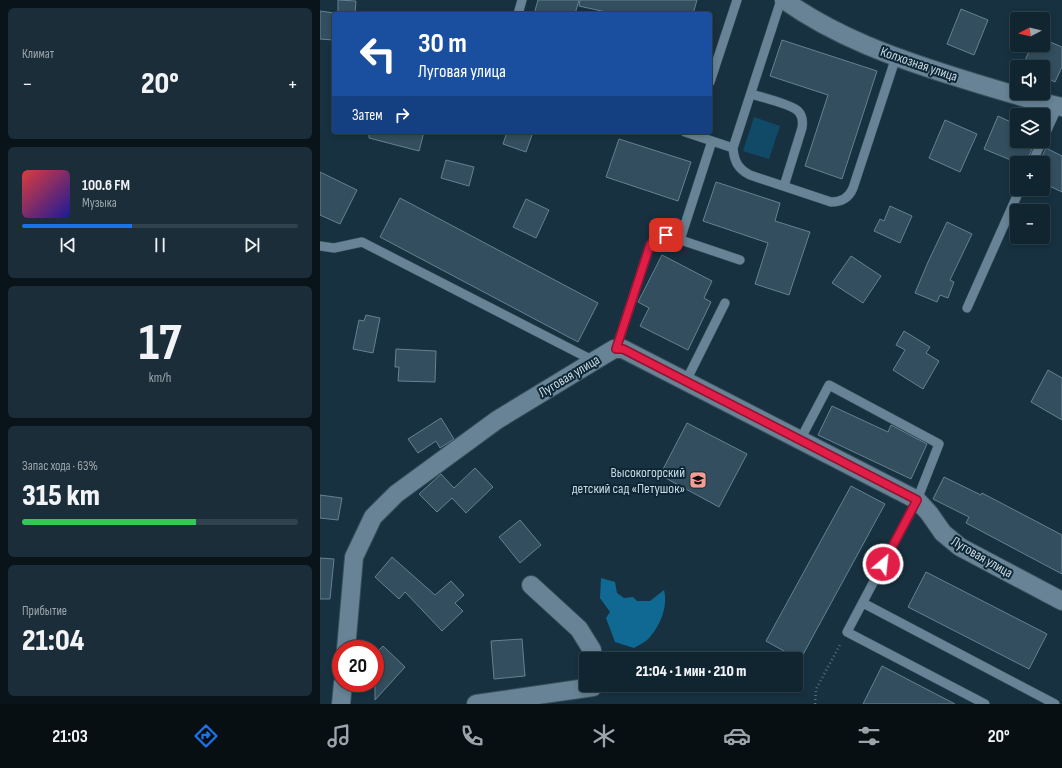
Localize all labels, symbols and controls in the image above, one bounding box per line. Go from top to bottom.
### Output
north arrow [1010,12,1050,52]
map controls [1010,12,1050,244]
text: 30 m [418,27,467,60]
icon: left [352,28,404,80]
street label: Колхозная улица [878,43,960,85]
text: Климат [22,46,54,62]
button: sound [1010,60,1050,100]
text: Луговая улица [418,61,506,82]
text: 20° [141,66,179,102]
text: − [22,71,33,98]
text: + [287,71,298,98]
icon: right [391,104,413,126]
text: Затем [352,106,383,125]
button: layers [1010,108,1050,148]
button: + [1010,156,1050,196]
text: 100.6 FM [82,176,130,195]
text: Музыка [82,195,117,211]
button: − [1010,204,1050,244]
pin [649,218,683,252]
icon: arrive [655,224,677,246]
icon: previous [57,234,79,256]
icon: pause [149,234,171,256]
icon: next [241,234,263,256]
text: 17 [139,312,181,375]
street label: Луговая улица [535,351,603,401]
text: km/h [149,370,171,386]
text: Запас хода · 63% [22,458,98,474]
place label: Высокогорский детский сад «Петушок» [572,464,685,497]
school or university icon: Высокогорский детский сад «Петушок» [688,470,708,490]
text: 315 km [22,478,100,514]
street label: Луговая улица [948,533,1016,581]
position arrow [862,543,904,585]
text: Прибытие [22,603,67,619]
text: 21:04 [22,623,84,659]
speed limit sign: 20 [332,640,384,692]
text: 21:04 · 1 мин · 210 m [636,662,746,681]
icon: directions [192,722,220,750]
icon: music [325,722,353,750]
icon: phone [458,722,486,750]
icon: climate [590,722,618,750]
icon: car [723,722,751,750]
icon: filters [855,722,883,750]
text: 21:03 [52,726,88,747]
text: 20° [988,726,1010,747]

